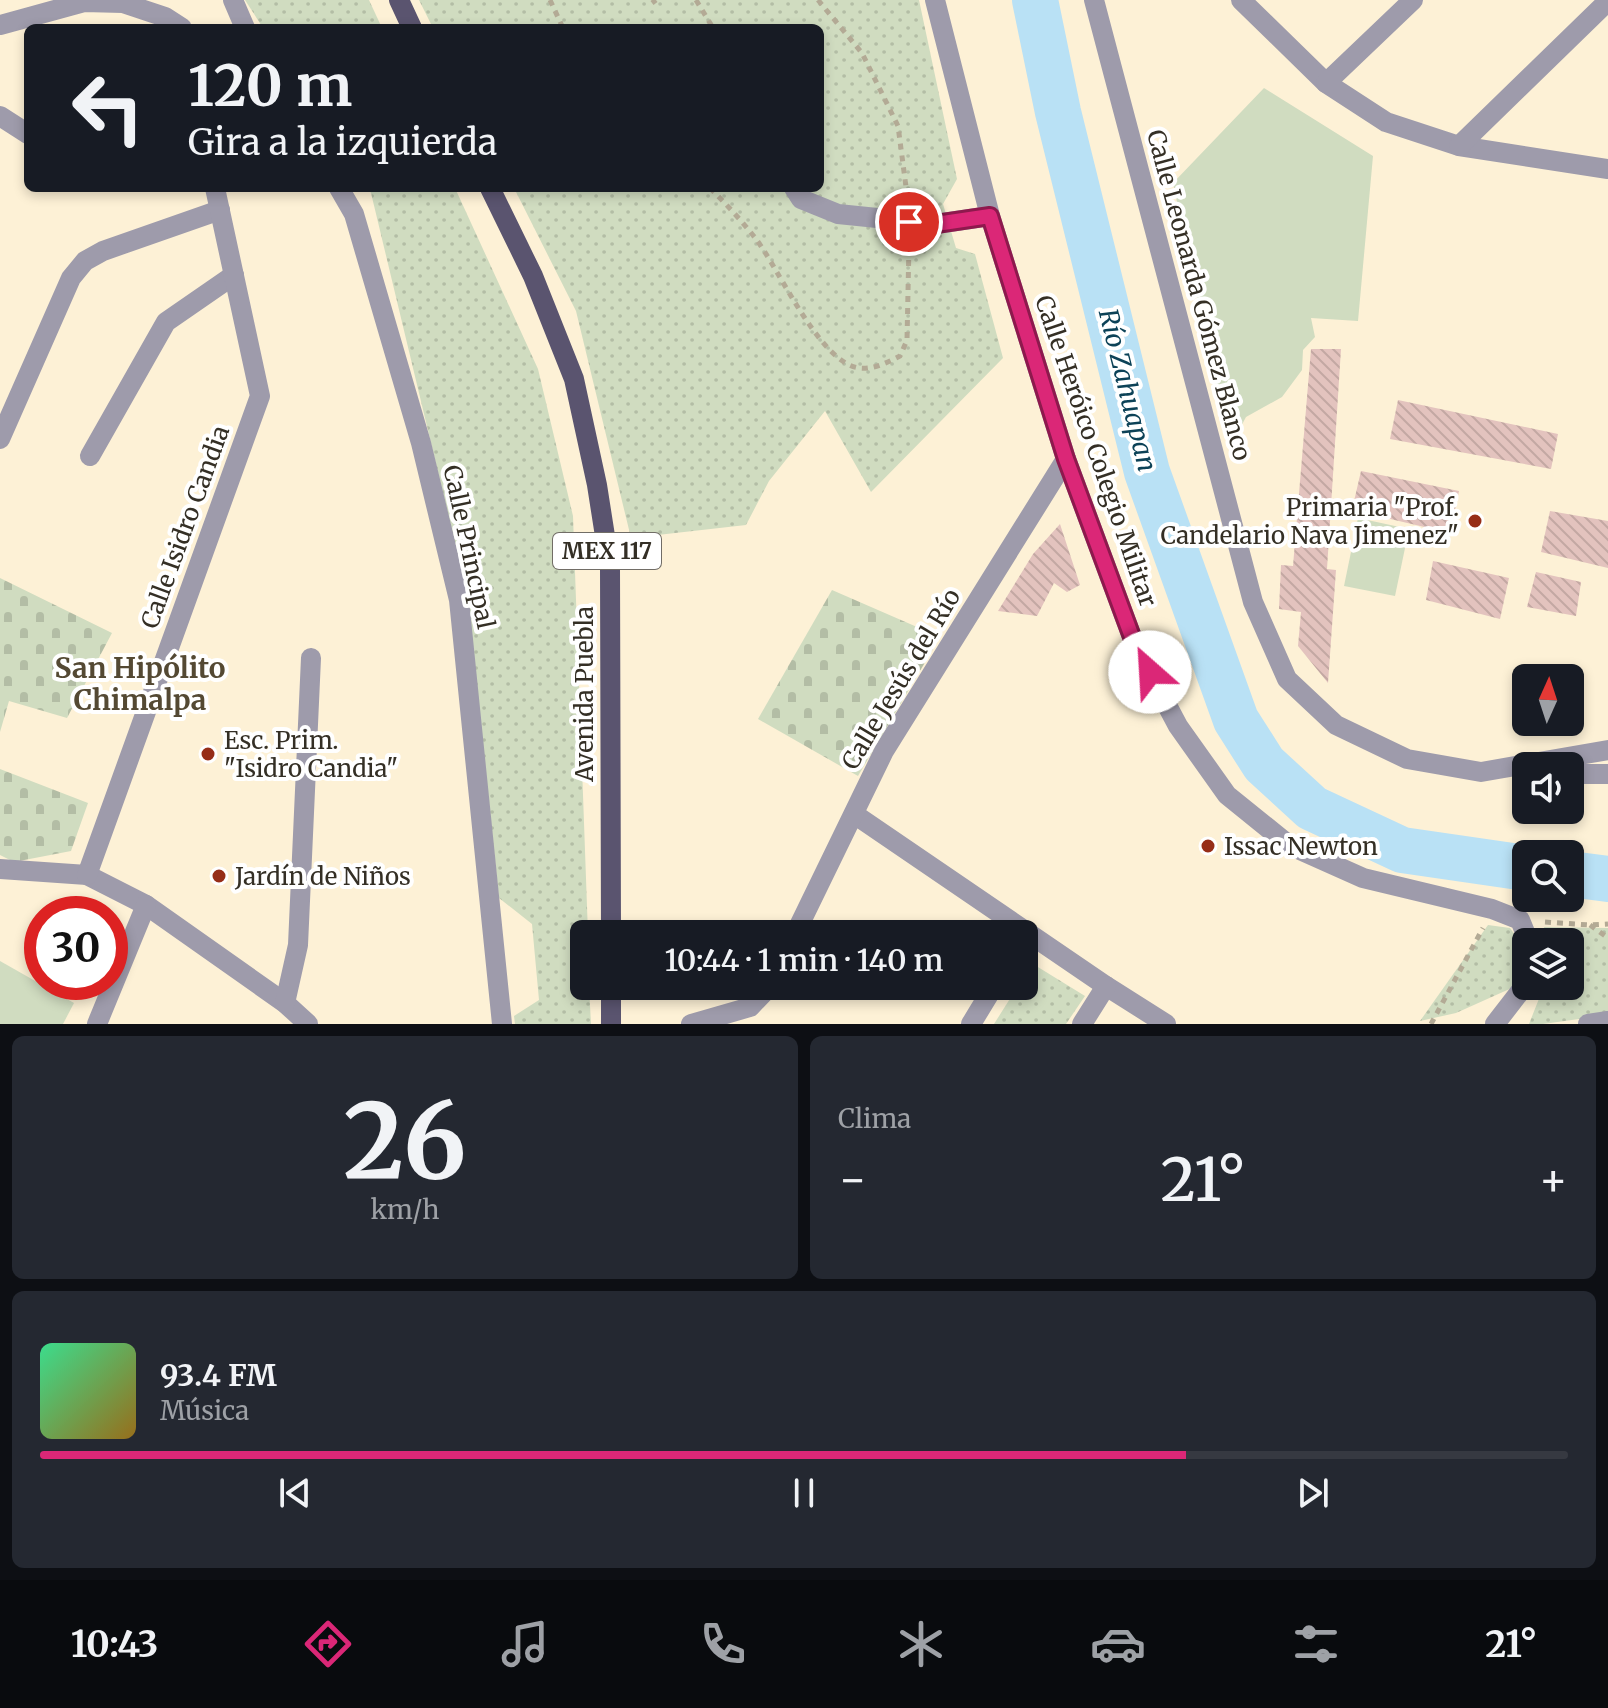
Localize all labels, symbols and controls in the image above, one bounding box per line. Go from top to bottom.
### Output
text: 120 m [188,51,352,121]
icon: left [56,56,160,160]
text: Gira a la izquierda [188,120,497,165]
street label: Calle Leonarda Gómez Blanco [1140,126,1258,464]
pin [875,188,943,256]
icon: arrive [887,200,931,244]
street label: Calle Heróico Colegio Militar [1028,291,1164,611]
water label: Río Zahuapan [1092,305,1164,475]
street label: Calle Isidro Candia [134,421,236,633]
street label: Calle Principal [436,462,502,632]
place label: Primaria "Prof. Candelario Nava Jimenez" [1160,492,1459,551]
marker: Primaria "Prof. Candelario Nava Jimenez" [1466,512,1484,530]
road number: MEX 117 [553,533,661,569]
street label: Calle Jesús del Río [835,583,967,775]
street label: Avenida Puebla [569,606,600,783]
position arrow [1108,630,1192,714]
district label: San Hipólito Chimalpa [55,650,225,718]
north arrow [1512,664,1584,736]
map controls [1512,664,1584,1000]
place label: Esc. Prim. "Isidro Candia" [224,725,398,784]
marker: Esc. Prim. "Isidro Candia" [199,745,217,763]
button: sound [1512,752,1584,824]
place label: Issac Newton [1224,831,1378,862]
marker: Issac Newton [1199,837,1217,855]
button: search [1512,840,1584,912]
place label: Jardín de Niños [234,861,411,892]
marker: Jardín de Niños [210,867,228,885]
speed limit sign: 30 [24,896,128,1000]
button: layers [1512,928,1584,1000]
text: 10:44 · 1 min · 140 m [664,941,944,979]
text: 26 [343,1076,467,1206]
text: Clima [838,1102,911,1135]
text: 21° [1160,1142,1246,1217]
text: − [838,1152,867,1207]
text: + [1539,1152,1568,1207]
text: km/h [371,1193,439,1226]
text: 93.4 FM [160,1356,277,1394]
text: Música [160,1394,249,1427]
icon: previous [273,1471,317,1515]
icon: pause [782,1471,826,1515]
icon: next [1291,1471,1335,1515]
icon: directions [300,1616,356,1672]
icon: music [497,1616,553,1672]
icon: phone [695,1616,751,1672]
icon: climate [893,1616,949,1672]
icon: car [1090,1616,1146,1672]
icon: filters [1288,1616,1344,1672]
text: 10:43 [71,1622,158,1667]
text: 21° [1485,1622,1537,1667]

